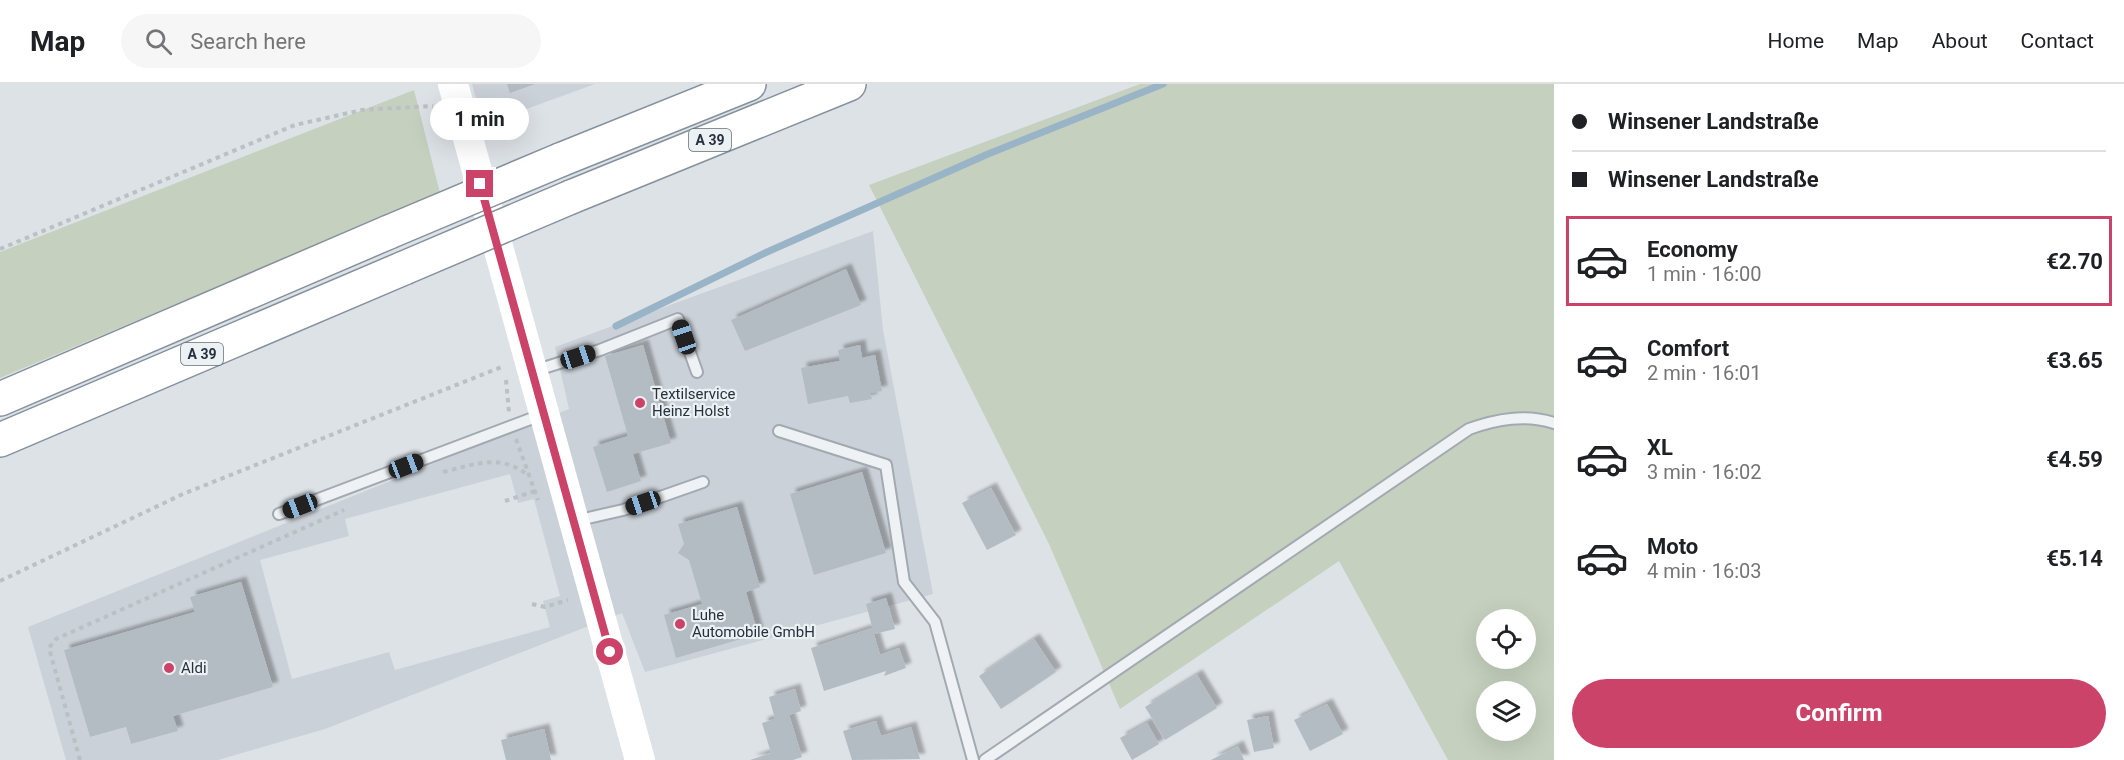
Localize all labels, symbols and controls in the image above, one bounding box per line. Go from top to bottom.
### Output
search box [121,14,541,68]
text: Map [30,25,85,58]
icon: search [142,25,175,58]
text: Search here [190,29,306,54]
text: Home [1768,29,1824,53]
text: Map [1857,29,1899,53]
text: About [1932,29,1988,53]
text: Contact [2021,29,2094,53]
callout: 1 min [430,97,530,139]
text: 1 min [454,107,505,131]
text: Winsener Landstraße [1608,109,1819,134]
road number: A 39 [689,129,731,151]
text: Winsener Landstraße [1608,167,1819,192]
route end [466,170,493,197]
icon: car [1575,234,1629,288]
text: Economy [1647,237,1738,262]
text: €2.70 [2046,249,2103,274]
text: 1 min · 16:00 [1647,262,1762,286]
car [670,317,698,357]
icon: car [1575,333,1629,387]
text: Comfort [1647,336,1729,361]
road number: A 39 [181,343,223,365]
car [558,343,598,371]
text: €3.65 [2046,348,2103,373]
text: 2 min · 16:01 [1647,361,1762,385]
place label: Textilservice Heinz Holst [652,385,735,420]
marker: Textilservice Heinz Holst [633,396,647,410]
icon: car [1575,432,1629,486]
text: XL [1647,435,1673,460]
text: €4.59 [2046,447,2103,472]
car [386,451,426,481]
text: 3 min · 16:02 [1647,460,1762,484]
car [623,489,663,517]
car [280,491,320,521]
icon: car [1575,531,1629,585]
text: Moto [1647,534,1698,559]
text: €5.14 [2046,546,2103,571]
text: 4 min · 16:03 [1647,559,1762,583]
place label: Luhe Automobile GmbH [692,606,815,641]
map controls [1476,609,1536,741]
button: locate [1476,609,1536,669]
marker: Luhe Automobile GmbH [673,617,687,631]
route start [596,638,623,665]
place label: Aldi [181,659,207,677]
marker: Aldi [162,661,176,675]
button: Confirm [1572,679,2106,748]
button: layers [1476,681,1536,741]

